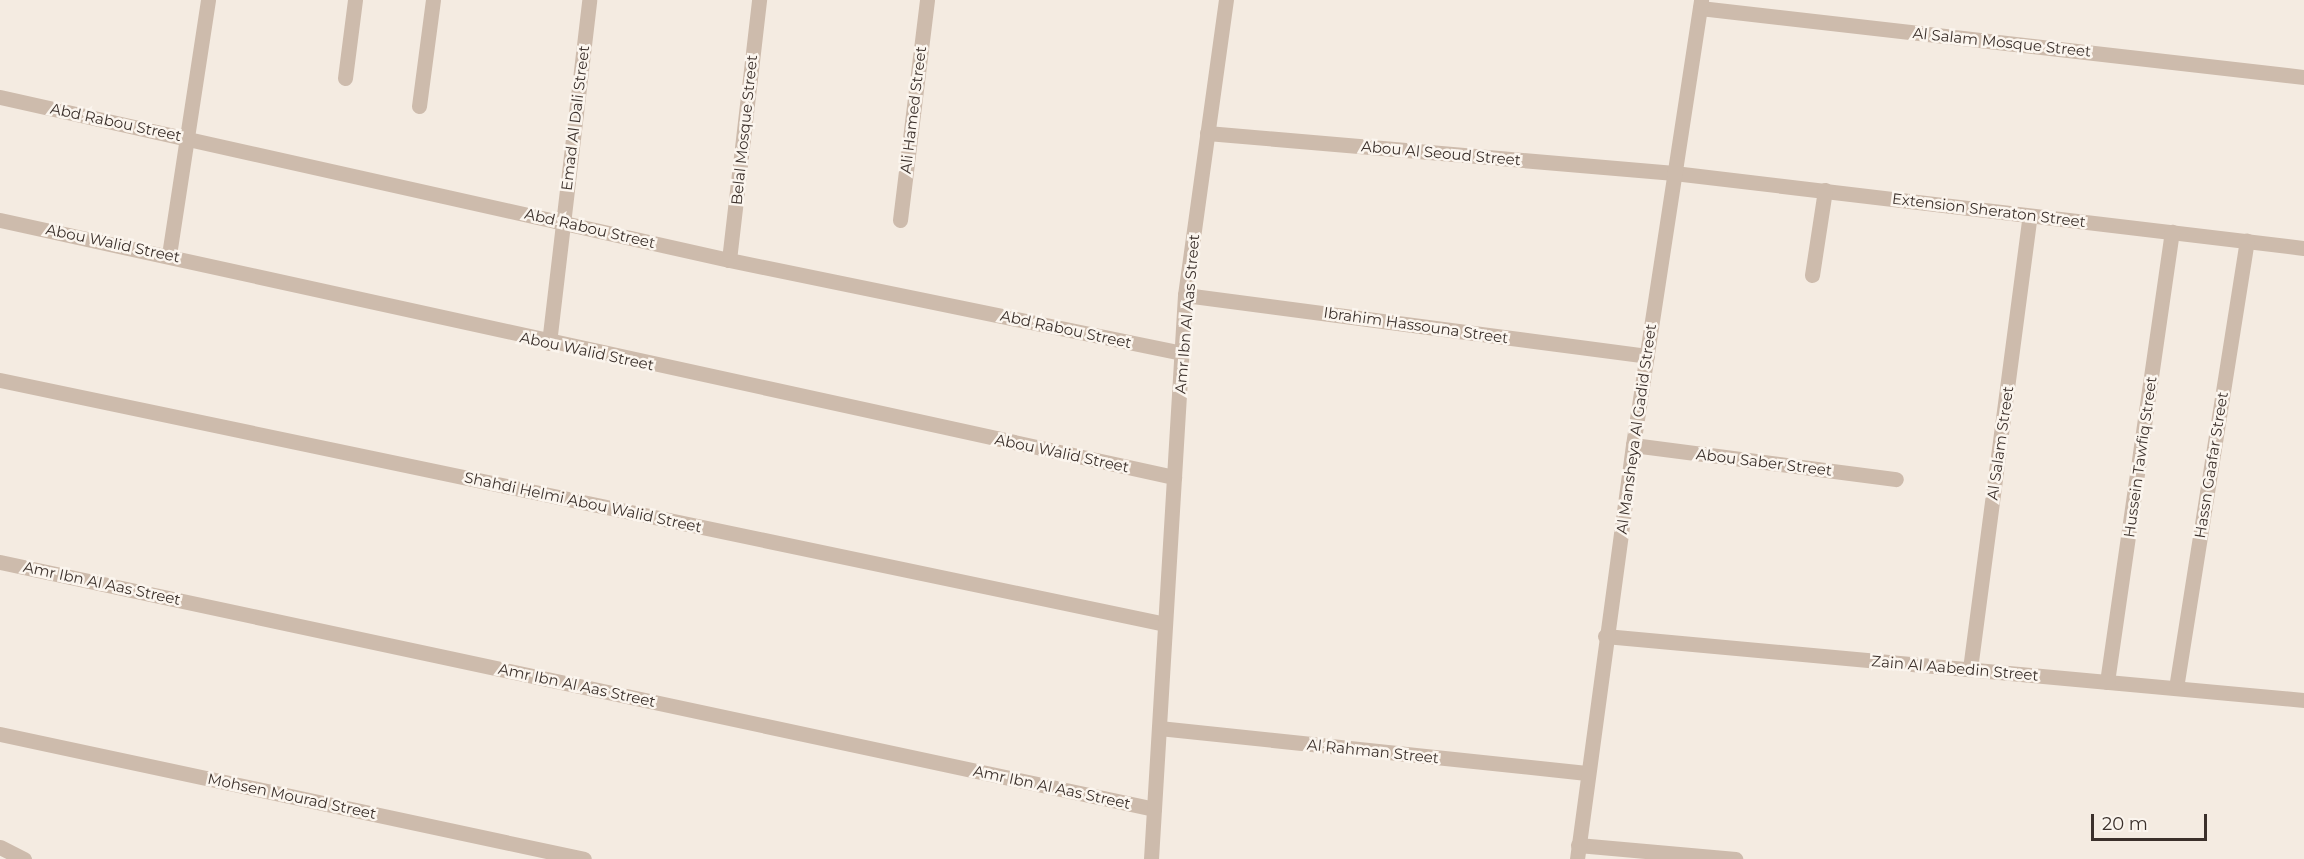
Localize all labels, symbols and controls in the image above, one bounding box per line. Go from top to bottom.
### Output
street label: Al Salam Mosque Street [1912,24,2092,60]
street label: Emad Al Dali Street [557,44,593,192]
street label: Ali Hamed Street [896,45,930,175]
street label: Belal Mosque Street [727,54,761,206]
street label: Abd Rabou Street [49,99,183,145]
street label: Abou Al Seoud Street [1360,137,1522,169]
street label: Extension Sheraton Street [1891,189,2087,231]
street label: Abd Rabou Street [523,204,657,252]
street label: Abou Walid Street [44,220,182,266]
street label: Amr Ibn Al Aas Street [1171,233,1203,395]
street label: Ibrahim Hassouna Street [1322,303,1510,347]
street label: Abd Rabou Street [999,306,1133,352]
street label: Al Mansheya Al Gadid Street [1612,323,1660,535]
street label: Abou Walid Street [518,328,656,374]
street label: Hussein Tawfiq Street [2120,375,2160,539]
street label: Al Salam Street [1983,385,2017,501]
street label: Hassn Gaafar Street [2191,390,2231,540]
street label: Abou Walid Street [993,430,1131,476]
street label: Abou Saber Street [1695,445,1833,479]
street label: Shahdi Helmi Abou Walid Street [463,468,703,536]
street label: Amr Ibn Al Aas Street [22,558,182,608]
street label: Zain Al Aabedin Street [1871,652,2039,684]
street label: Amr Ibn Al Aas Street [497,660,657,710]
street label: Al Rahman Street [1306,735,1440,767]
street label: Amr Ibn Al Aas Street [972,762,1132,812]
street label: Mohsen Mourad Street [206,769,378,823]
scale bar [2094,802,2210,840]
text: 20 m [2102,813,2148,835]

